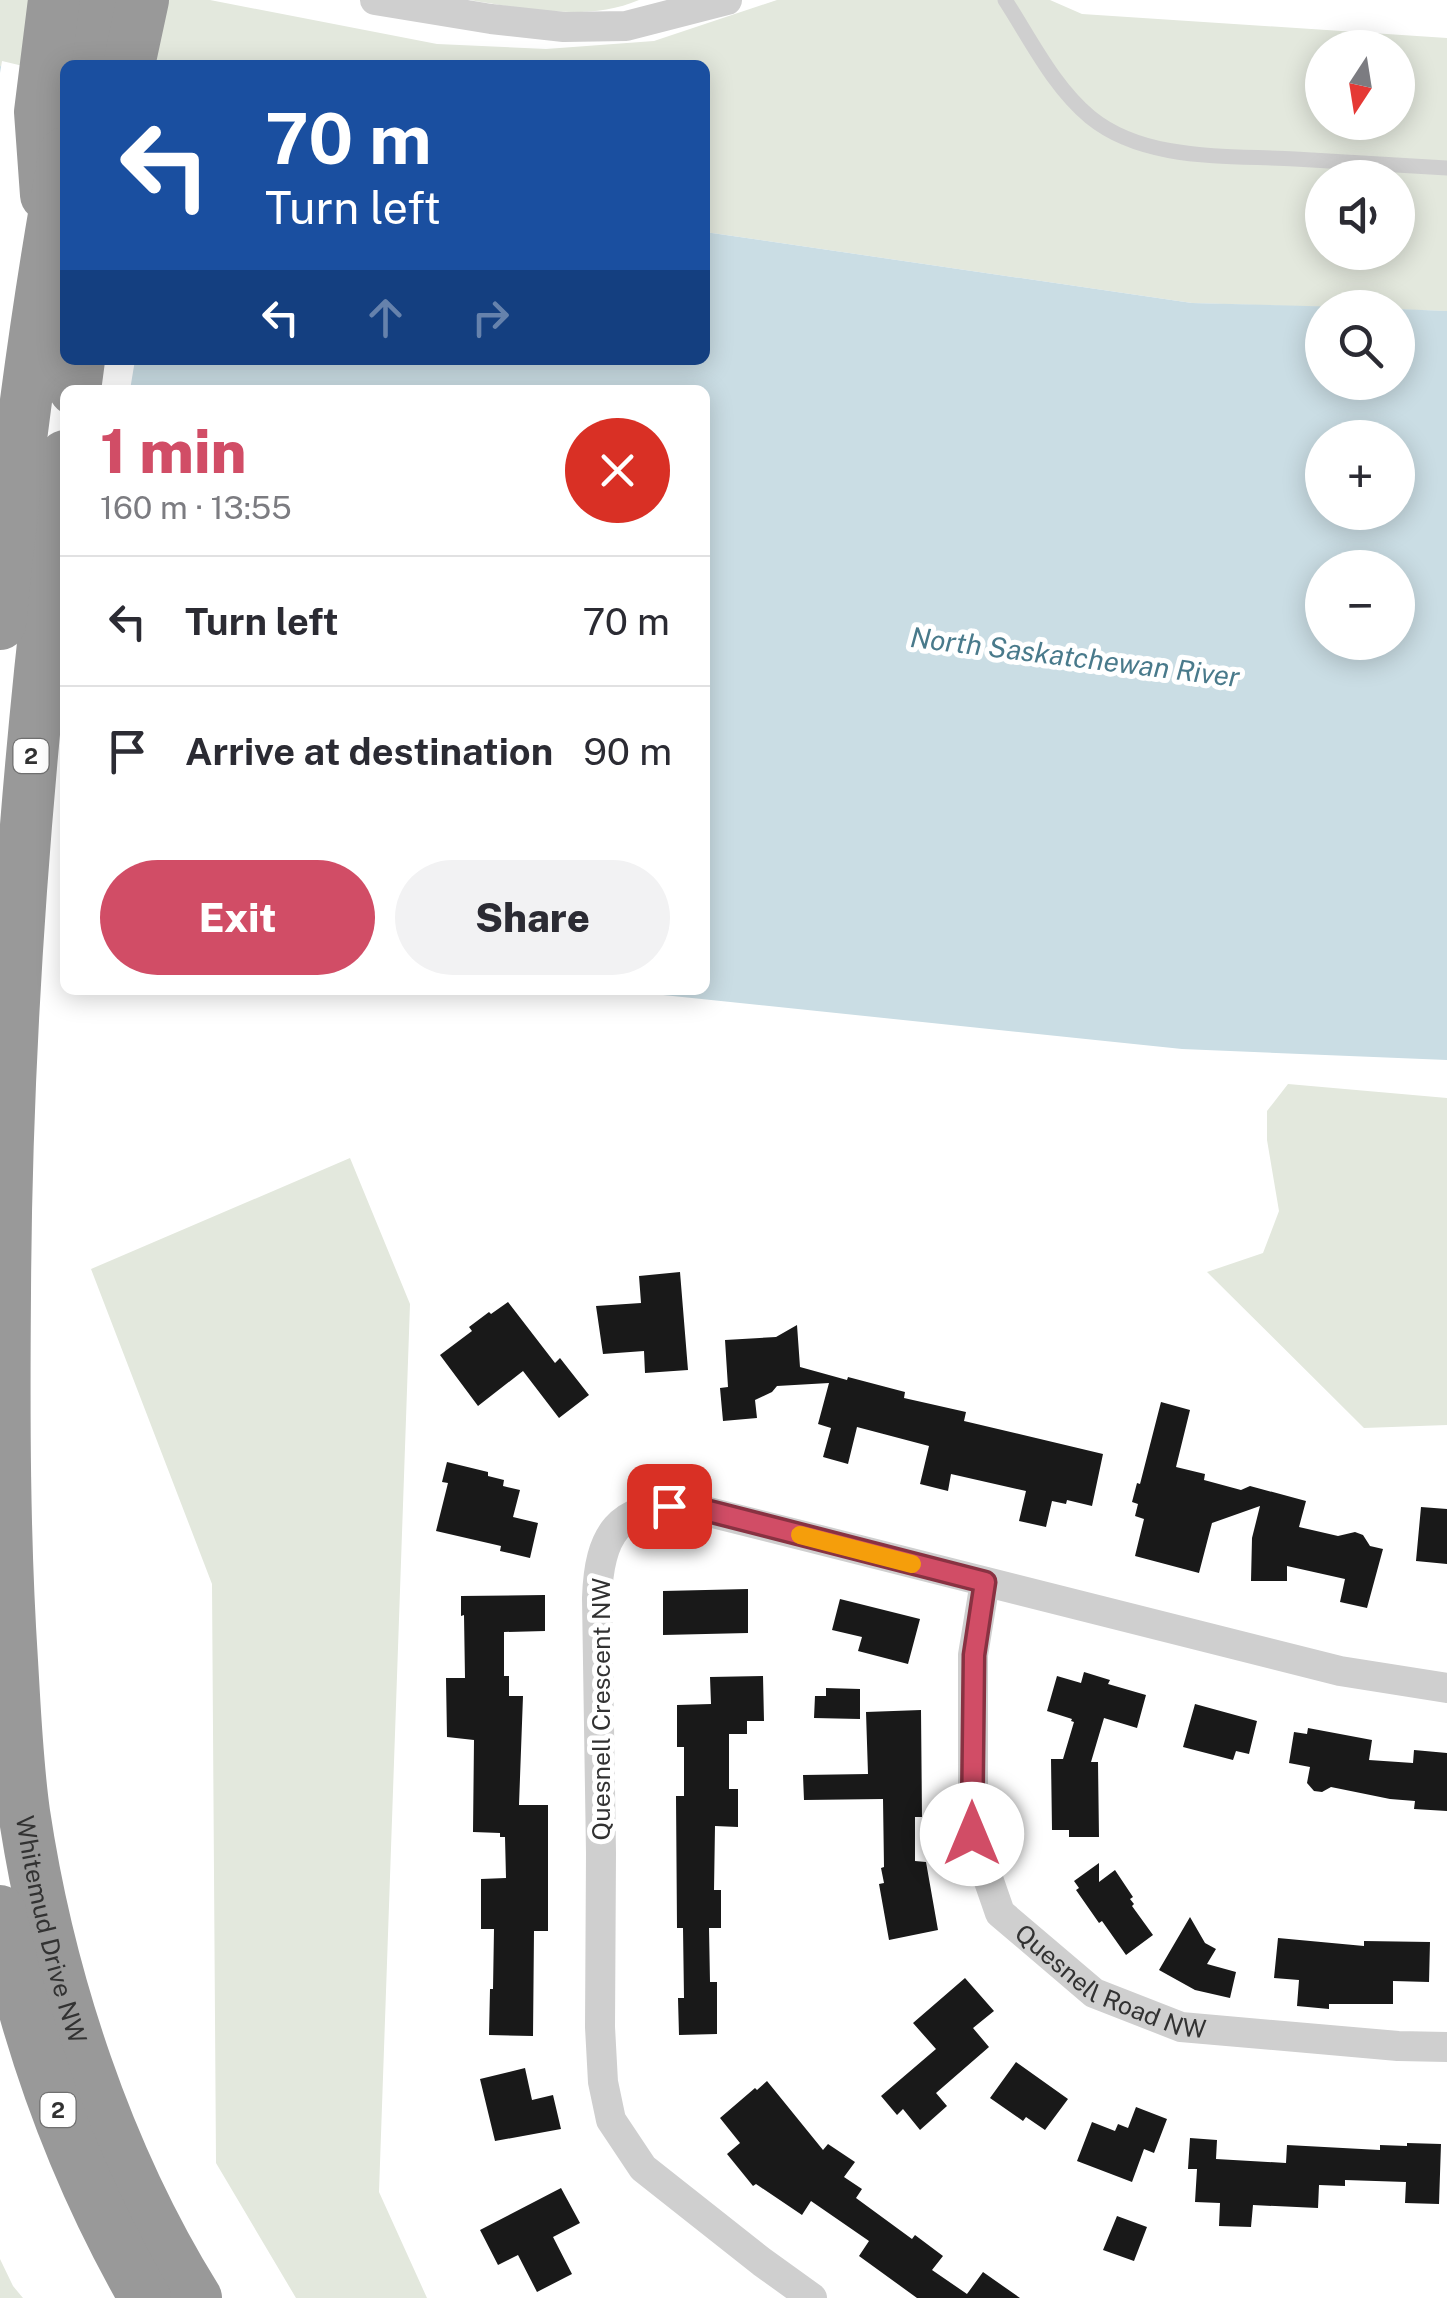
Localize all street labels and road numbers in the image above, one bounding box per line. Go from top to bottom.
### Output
road number: 2 [14,739,48,773]
street label: Quesnell Crescent NW [586,1577,616,1840]
street label: Whitemud Drive NW [10,1813,93,2048]
street label: Quesnell Road NW [1009,1918,1208,2044]
road number: 2 [40,2093,76,2127]

